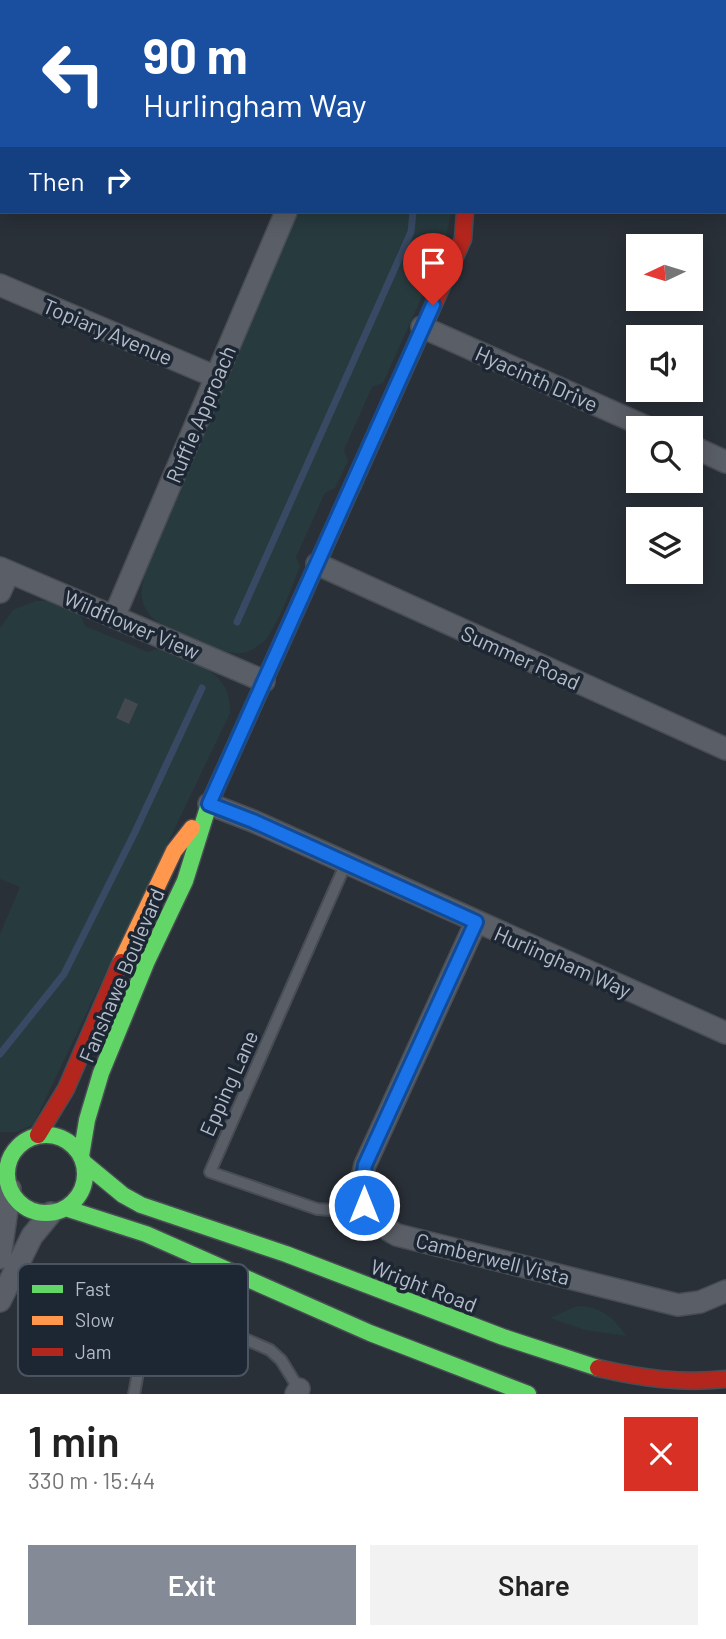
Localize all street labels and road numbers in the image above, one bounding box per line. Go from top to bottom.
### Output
street label: Topiary Avenue [39,292,177,370]
street label: Hyacinth Drive [472,340,602,416]
street label: Ruffle Approach [160,342,240,486]
street label: Wildflower View [60,584,204,664]
street label: Summer Road [458,620,584,694]
street label: Fanshawe Boulevard [73,884,169,1066]
street label: Hurlingham Way [491,920,635,1002]
street label: Epping Lane [194,1026,262,1140]
street label: Camberwell Vista [414,1227,572,1289]
street label: Wright Road [367,1253,481,1317]

